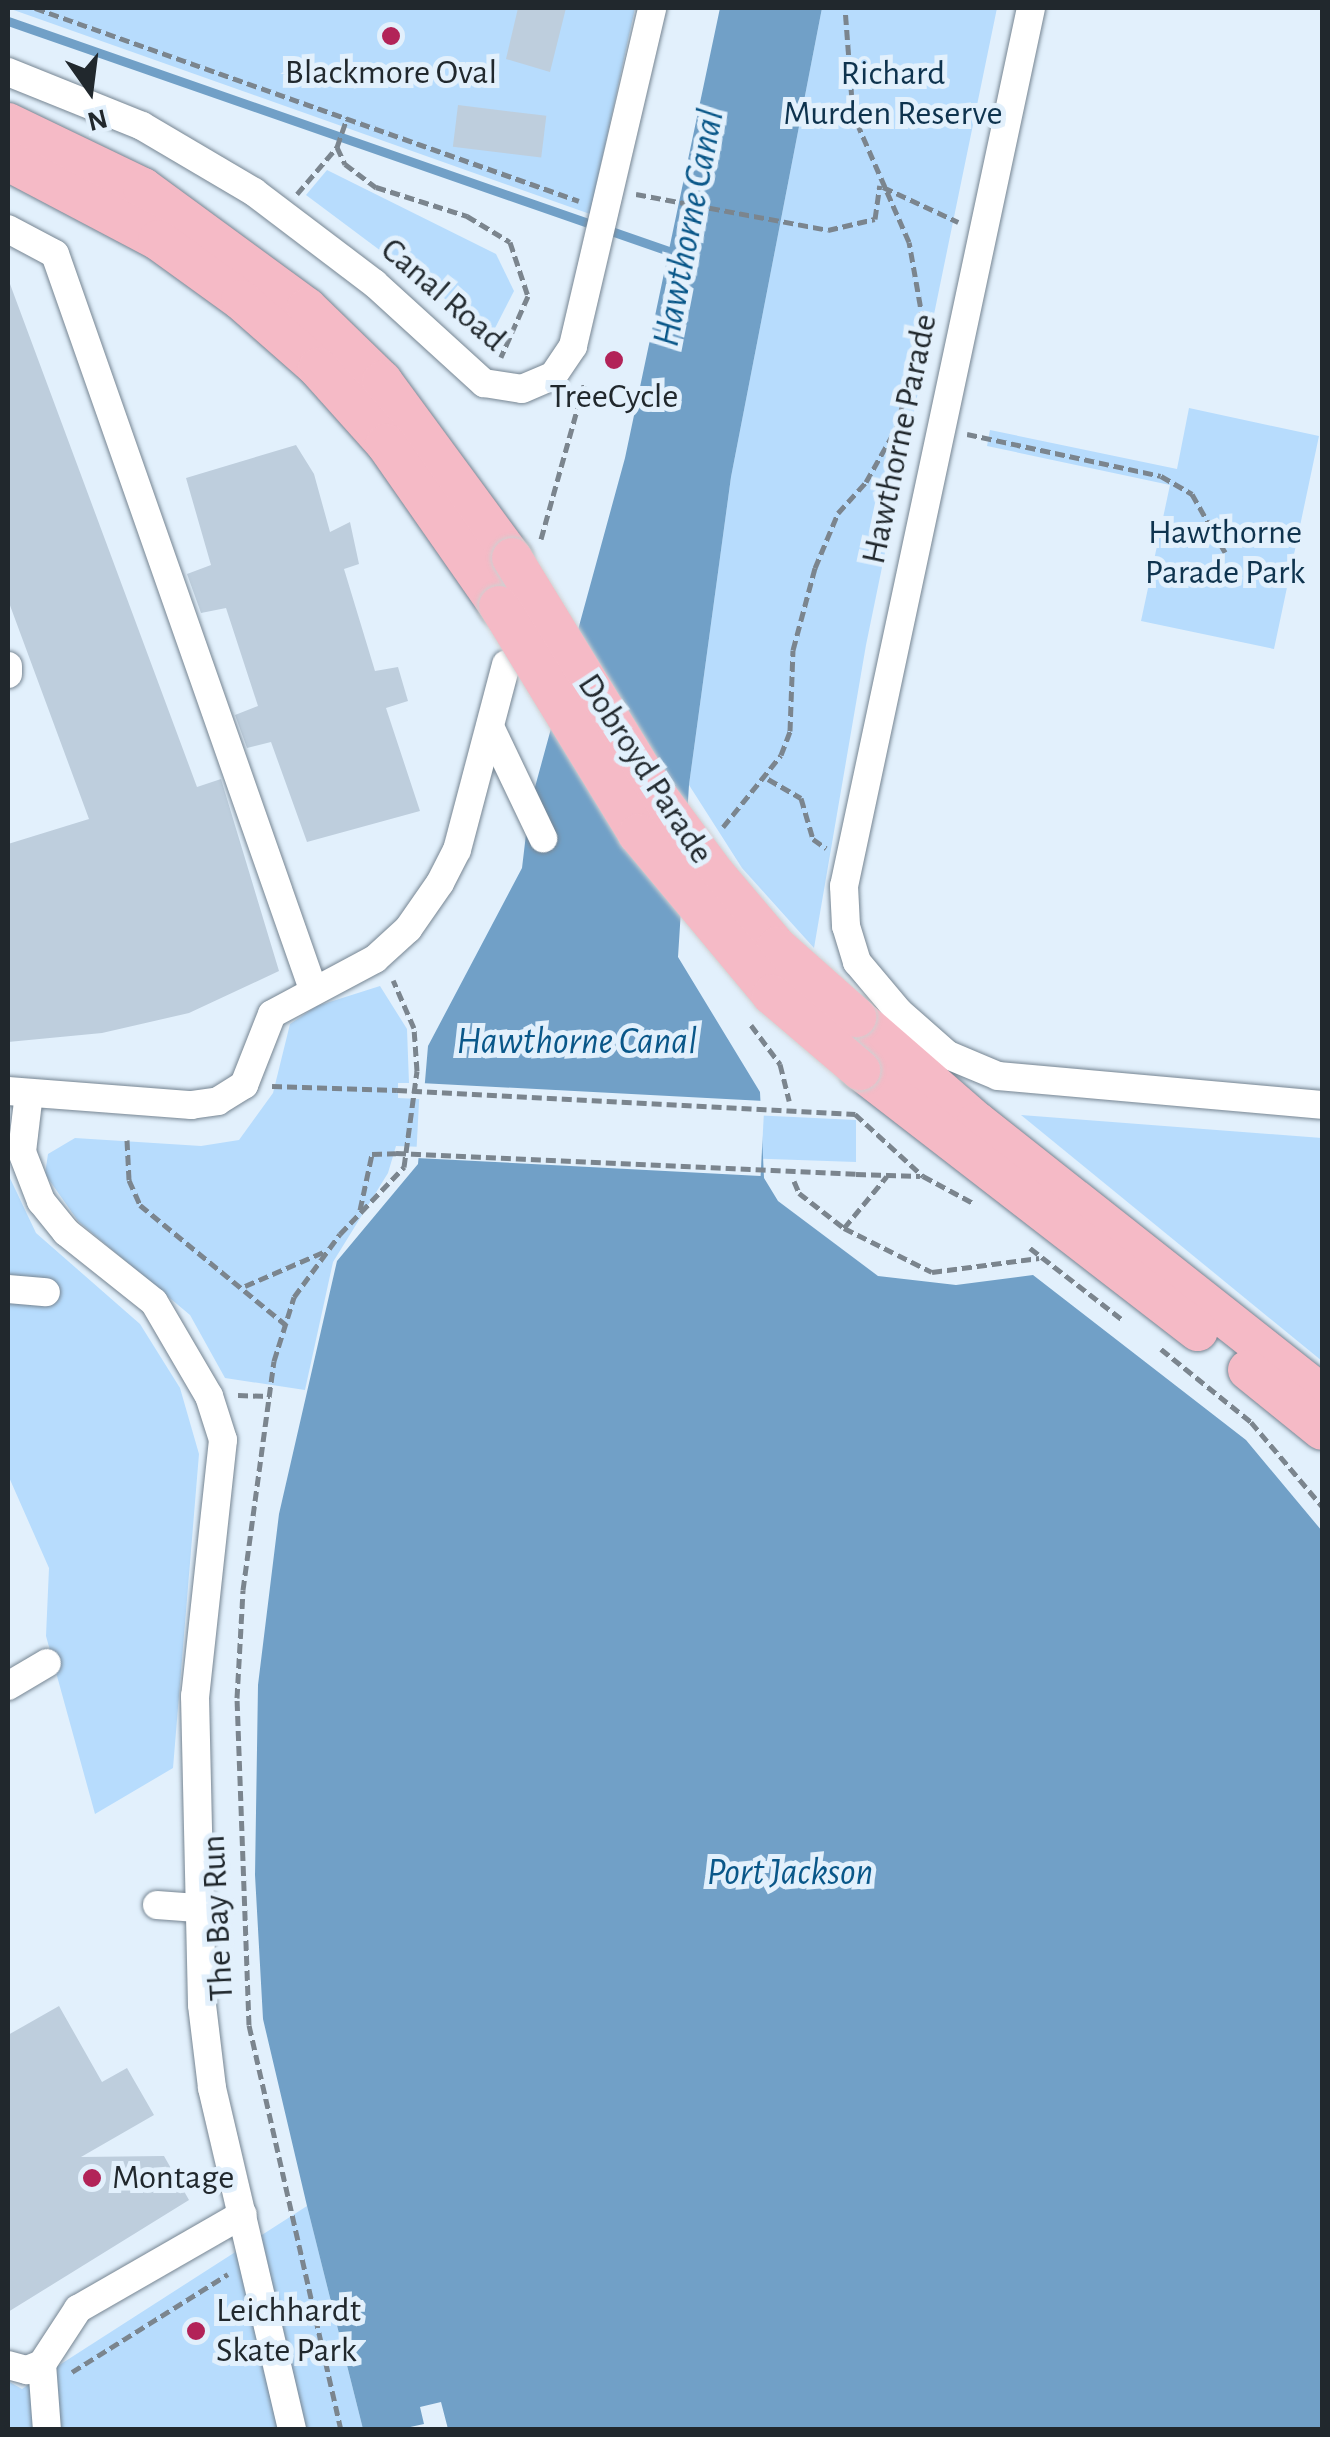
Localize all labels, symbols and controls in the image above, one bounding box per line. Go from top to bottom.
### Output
marker: Blackmore Oval [380,25,402,47]
north arrow [40,40,140,140]
place label: Blackmore Oval [285,52,497,94]
park label: Richard Murden Reserve [783,53,1003,135]
text: N [84,103,110,135]
water label: Hawthorne Canal [645,105,735,351]
street label: Canal Road [372,229,514,361]
street label: Hawthorne Parade [853,310,947,568]
marker: TreeCycle [603,349,625,371]
place label: TreeCycle [549,376,679,418]
park label: Hawthorne Parade Park [1145,512,1305,594]
street label: Dobroyd Parade [568,666,722,872]
water label: Hawthorne Canal [457,1020,697,1066]
street label: The Bay Run [193,1834,243,2002]
water label: Port Jackson [707,1851,873,1897]
place label: Montage [112,2157,234,2199]
marker: Montage [81,2167,103,2189]
place label: Leichhardt Skate Park [216,2290,361,2372]
marker: Leichhardt Skate Park [185,2320,207,2342]

